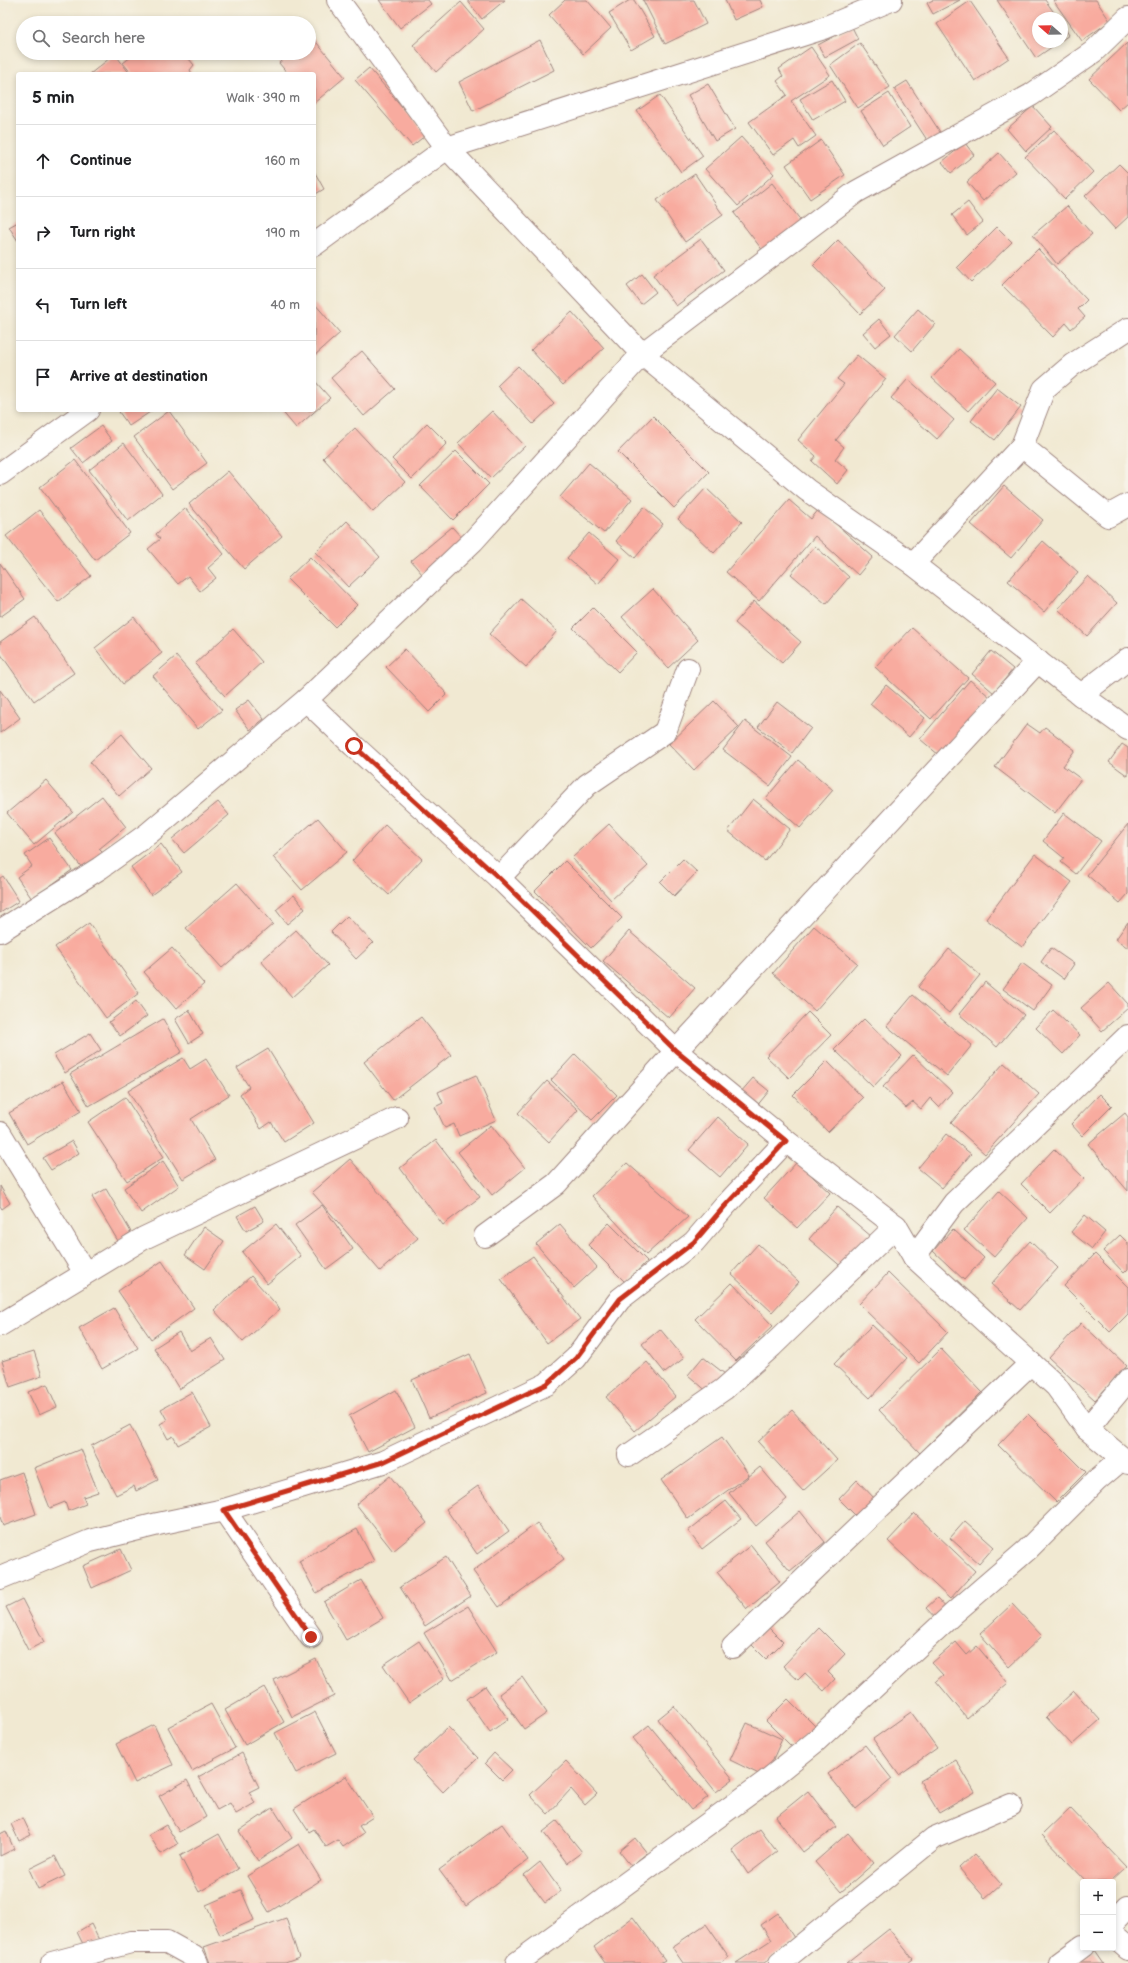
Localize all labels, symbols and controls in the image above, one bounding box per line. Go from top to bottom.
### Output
north arrow [1032,12,1068,48]
search box [16,16,316,60]
icon: search [30,27,52,49]
text: Search here [62,29,145,48]
text: 5 min [32,88,75,108]
text: Walk · 390 m [226,90,300,106]
icon: ahead [32,150,54,172]
text: Continue [70,151,132,170]
text: 160 m [265,153,300,169]
icon: right [32,222,54,244]
text: Turn right [70,223,135,242]
text: 190 m [266,225,300,241]
icon: left [32,294,54,316]
text: Turn left [70,295,127,314]
text: 40 m [270,297,300,313]
icon: arrive [32,366,54,388]
text: Arrive at destination [70,367,208,386]
route start [345,737,363,755]
route end [302,1628,320,1646]
map controls [1080,1879,1116,1951]
button: + [1080,1879,1116,1915]
button: − [1080,1915,1116,1951]

